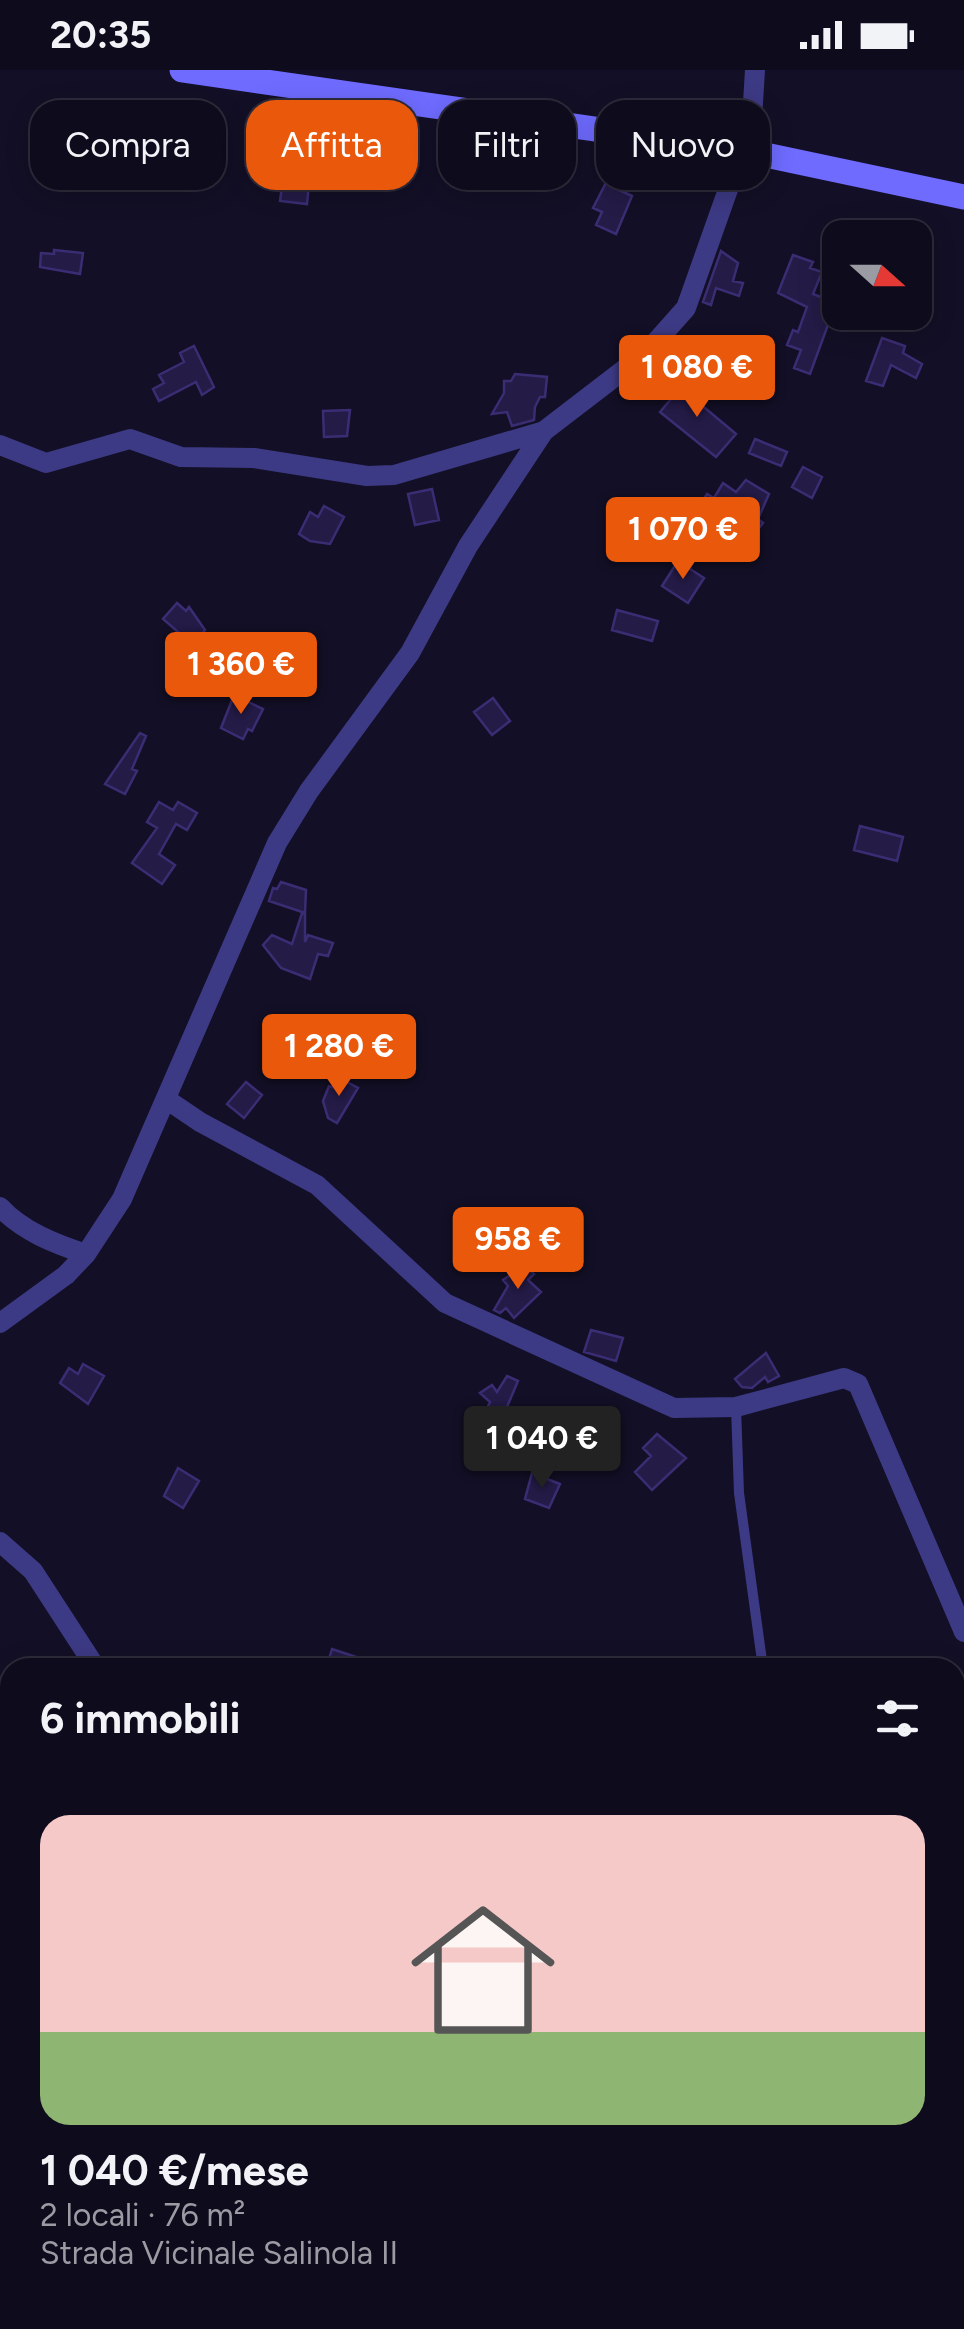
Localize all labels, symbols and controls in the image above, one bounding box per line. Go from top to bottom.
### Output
text: 20:35 [50,12,151,58]
chip: Compra [30,100,226,190]
chip: Affitta [246,100,418,190]
chip: Filtri [438,100,576,190]
chip: Nuovo [596,100,770,190]
north arrow [822,220,932,330]
map controls [822,220,932,330]
pin: 1 080 € [605,335,789,420]
text: 1 080 € [641,348,753,386]
pin: 1 070 € [591,497,775,582]
text: 1 070 € [628,510,738,548]
pin: 1 360 € [149,632,333,717]
text: 1 360 € [187,645,295,683]
pin: 1 280 € [247,1014,431,1099]
text: 1 280 € [284,1027,394,1065]
pin: 958 € [448,1207,588,1292]
text: 958 € [475,1220,561,1258]
pin: 1 040 € [450,1406,634,1491]
text: 1 040 € [486,1419,598,1457]
icon: filters [870,1691,925,1746]
text: 6 immobili [40,1693,240,1744]
icon: home [393,1880,573,2060]
text: 1 040 €/mese [40,2145,309,2196]
text: 2 locali · 76 m² [40,2196,245,2234]
text: Strada Vicinale Salinola II [40,2234,398,2272]

